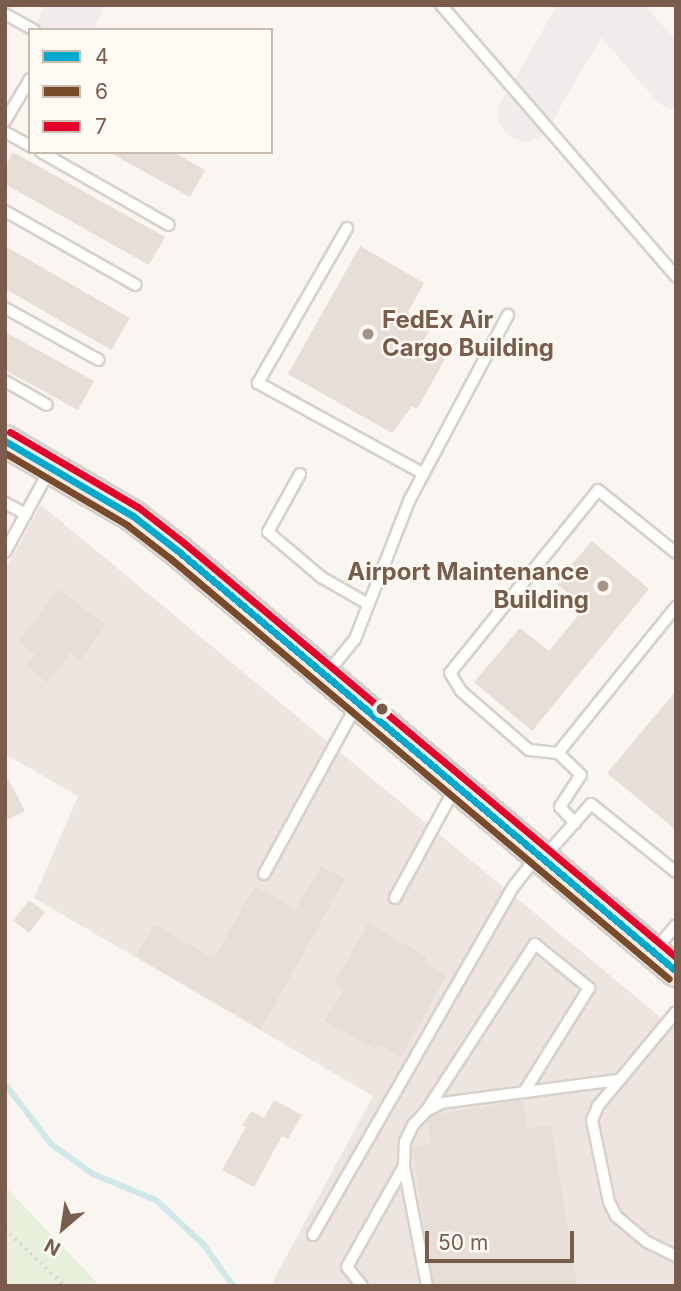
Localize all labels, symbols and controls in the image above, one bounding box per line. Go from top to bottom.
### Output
legend [28,28,273,154]
text: 4 [95,44,109,69]
text: 6 [95,79,108,104]
text: 7 [95,114,107,139]
place label: FedEx Air Cargo Building [382,306,554,362]
marker: FedEx Air Cargo Building [360,326,376,342]
place label: Airport Maintenance Building [347,558,589,614]
marker: Airport Maintenance Building [595,578,611,594]
unlabelled marker [375,702,389,716]
north arrow [28,1193,98,1263]
scale bar [429,1218,578,1262]
text: 50 m [438,1230,488,1255]
text: N [41,1233,64,1260]

